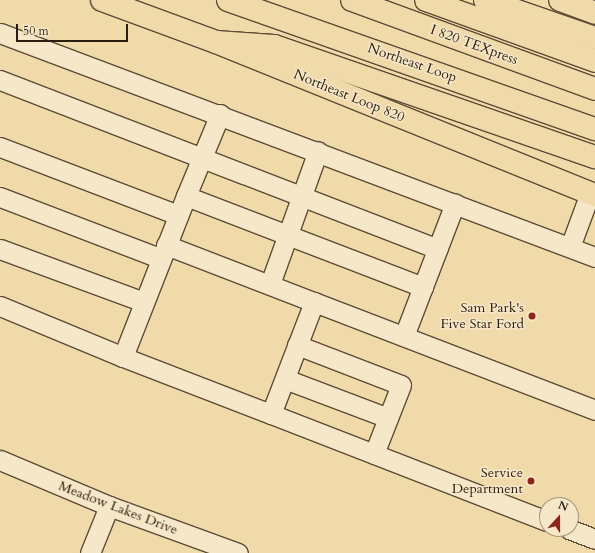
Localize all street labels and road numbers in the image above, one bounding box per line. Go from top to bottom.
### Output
street label: I 820 TEXpress [428,21,520,69]
street label: Northeast Loop [365,40,459,86]
street label: Northeast Loop 820 [291,66,407,126]
street label: Meadow Lakes Drive [56,478,180,538]

